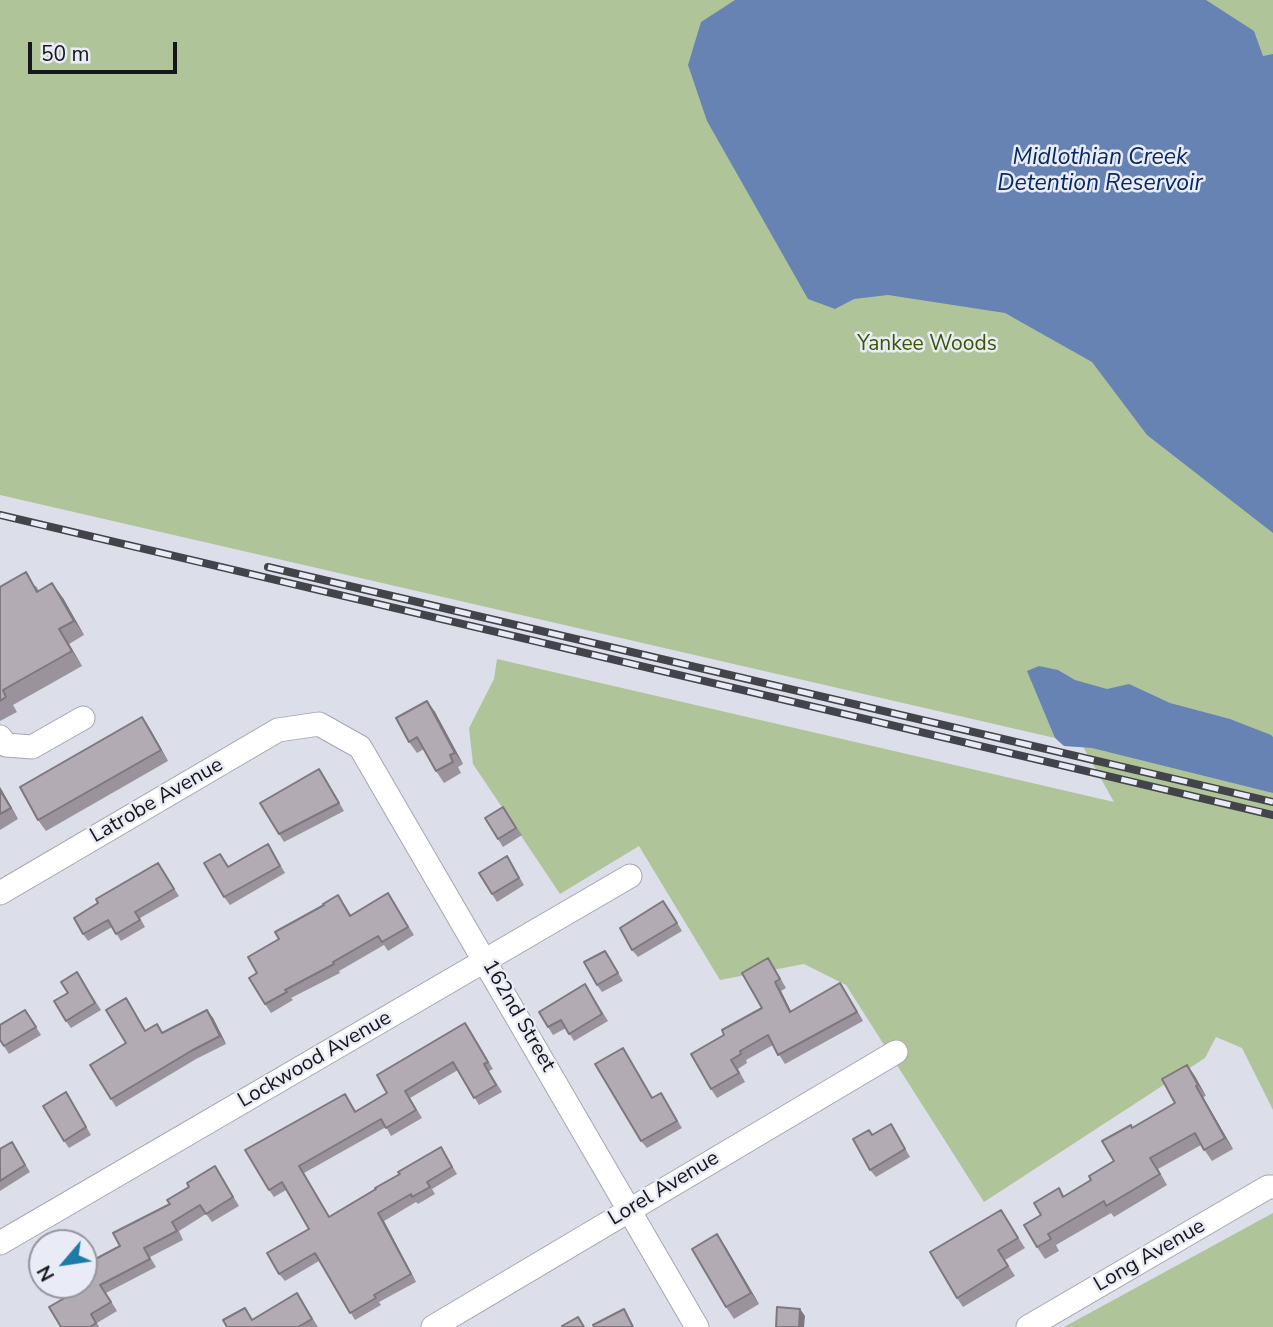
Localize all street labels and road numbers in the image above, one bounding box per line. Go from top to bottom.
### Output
street label: Latrobe Avenue [86,753,228,849]
street label: 162nd Street [476,956,560,1076]
street label: Lockwood Avenue [234,1006,396,1114]
street label: Lorel Avenue [604,1146,724,1232]
street label: Long Avenue [1090,1214,1210,1298]

